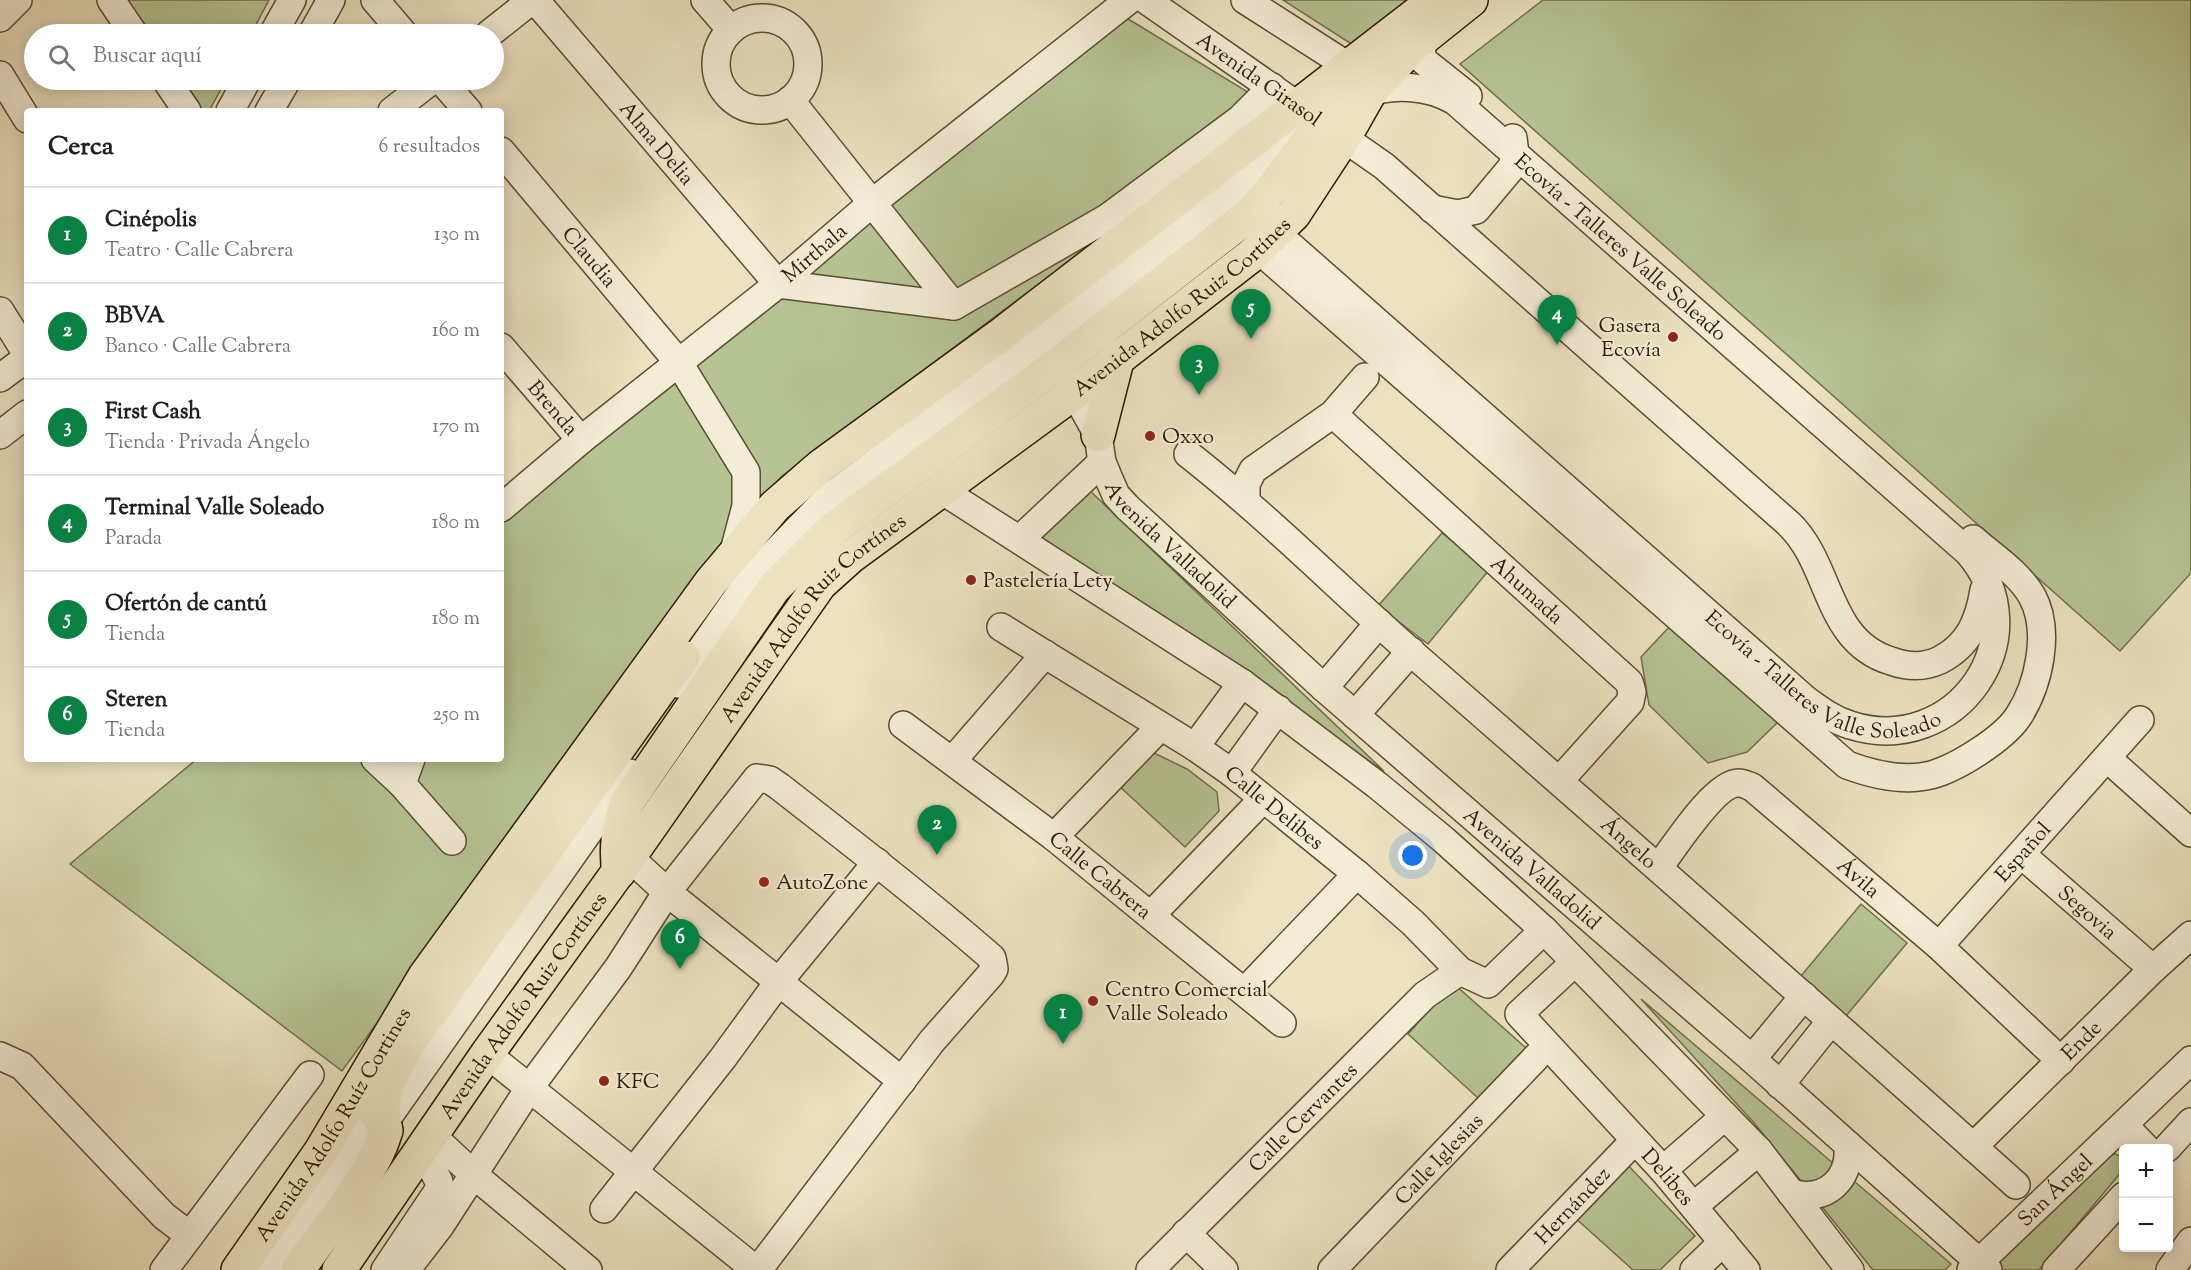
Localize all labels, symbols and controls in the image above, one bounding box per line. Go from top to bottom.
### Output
search box [24,24,504,90]
street label: Avenida Girasol [1189,26,1327,135]
icon: search [45,41,78,74]
text: Buscar aquí [93,41,202,73]
street label: Alma Delia [611,96,701,193]
text: Cerca [48,129,114,166]
text: 6 resultados [379,133,480,162]
street label: Ecovía - Talleres Valle Soleado [1507,148,1733,349]
text: Cinépolis [105,205,197,237]
street label: Avenida Adolfo Ruiz Cortínes [1068,211,1299,405]
street label: Mirthala [776,217,855,291]
text: 1 [64,221,71,250]
text: 130 m [434,221,480,250]
street label: Claudia [554,221,623,295]
text: Teatro · Calle Cabrera [105,237,293,266]
pin: 5 [1232,290,1270,339]
pin: 4 [1538,296,1576,345]
text: BBVA [105,301,165,333]
place label: Gasera Ecovía [1599,312,1661,366]
text: 2 [63,317,72,346]
text: 160 m [432,317,480,346]
marker: Gasera Ecovía [1666,330,1680,344]
text: Banco · Calle Cabrera [105,333,291,362]
pin: 3 [1180,346,1218,395]
street label: Brenda [519,375,584,443]
text: First Cash [105,397,201,429]
text: 3 [63,413,72,442]
text: 170 m [432,413,480,442]
place label: Oxxo [1162,423,1214,453]
text: Tienda · Privada Ángelo [105,429,310,458]
marker: Oxxo [1143,429,1157,443]
street label: Avenida Valladolid [1095,477,1242,617]
text: Terminal Valle Soleado [105,493,324,525]
street label: Avenida Adolfo Ruiz Cortínes [714,508,913,730]
text: 4 [62,509,73,538]
text: 180 m [432,509,480,538]
text: Parada [105,525,162,554]
street label: Ahumada [1483,550,1569,633]
place label: Pastelería Lety [983,567,1113,597]
marker: Pastelería Lety [964,573,978,587]
text: Ofertón de cantú [105,589,267,621]
street label: Ecovía - Talleres Valle Soleado [1697,604,1947,748]
text: 5 [64,605,71,634]
text: 180 m [432,605,480,634]
text: Tienda [105,621,165,650]
text: Steren [105,685,167,717]
text: 6 [63,701,72,730]
text: 250 m [432,701,480,730]
text: Tienda [105,717,165,746]
street label: Calle Delibes [1217,760,1329,858]
street label: Avenida Valladolid [1455,802,1606,938]
pin: 2 [918,806,956,855]
street label: Ángelo [1593,811,1663,877]
street label: Español [1989,816,2059,890]
street label: Calle Cabrera [1041,825,1157,928]
your location [1398,841,1427,870]
street label: Ávila [1829,852,1886,906]
place label: AutoZone [776,869,868,899]
marker: AutoZone [757,875,771,889]
street label: Segovia [2050,879,2123,948]
street label: Avenida Adolfo Ruiz Cortínes [433,887,616,1126]
pin: 6 [660,920,700,969]
place label: Centro Comercial Valle Soleado [1105,976,1268,1030]
pin: 1 [1044,994,1082,1044]
marker: Centro Comercial Valle Soleado [1086,994,1100,1008]
street label: Avenida Adolfo Ruíz Cortines [249,1002,420,1249]
street label: Ende [2055,1015,2110,1069]
street label: Calle Cervantes [1243,1057,1366,1180]
place label: KFC [616,1068,660,1098]
marker: KFC [597,1074,611,1088]
street label: Calle Iglesias [1389,1108,1491,1213]
street label: Delibes [1633,1142,1700,1213]
map controls [2119,1144,2173,1252]
button: + [2119,1144,2173,1198]
street label: San Ángel [2012,1148,2101,1235]
street label: Hernández [1529,1161,1619,1252]
button: − [2119,1198,2173,1252]

